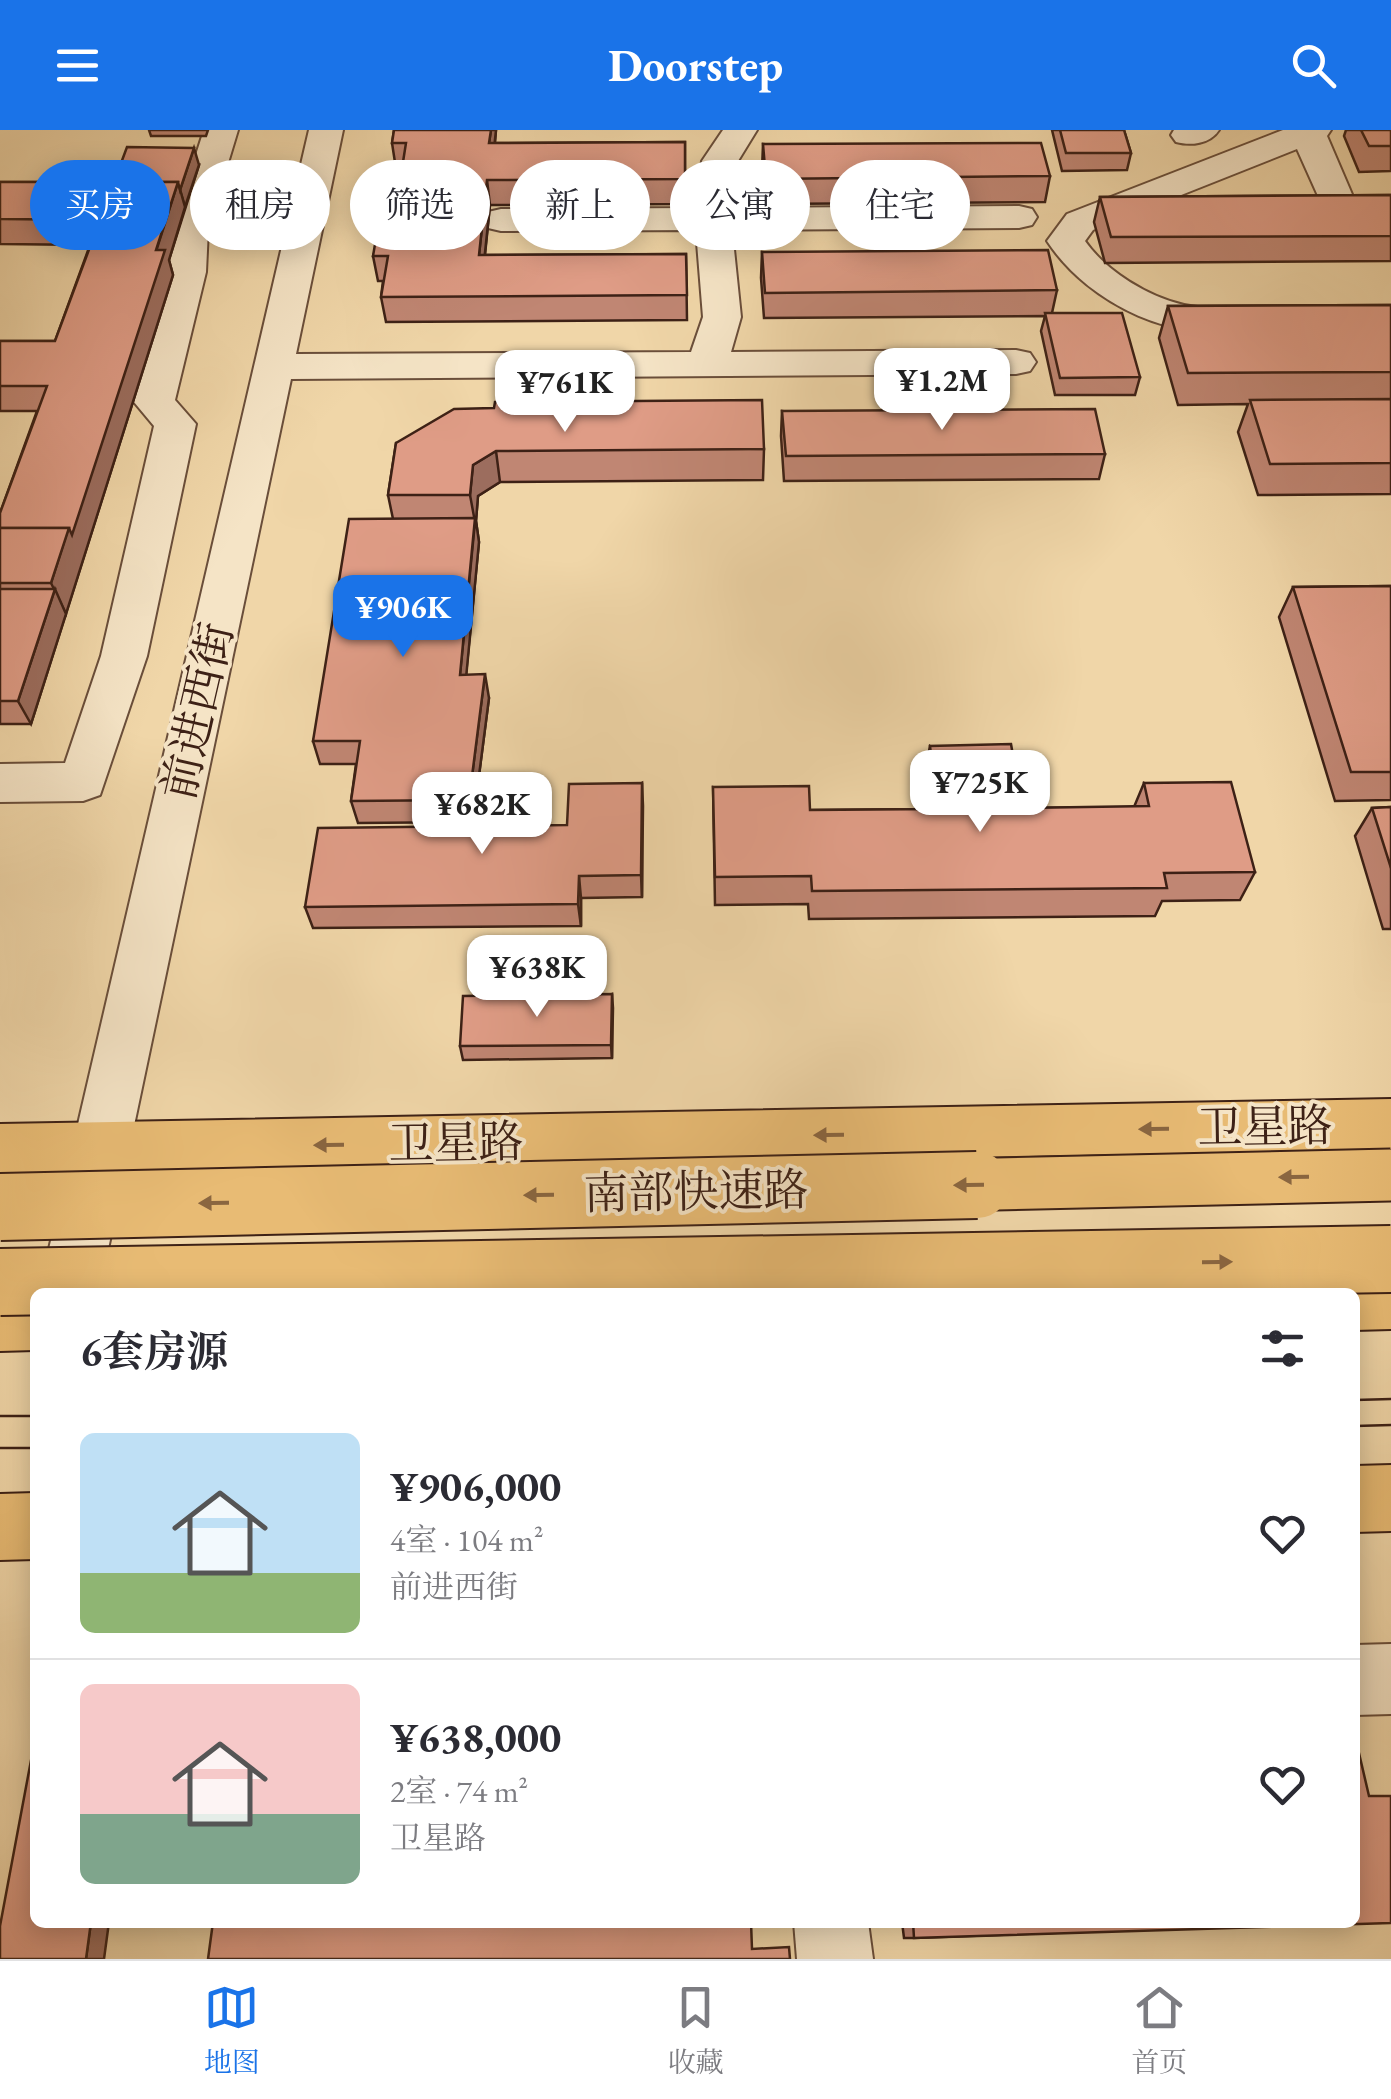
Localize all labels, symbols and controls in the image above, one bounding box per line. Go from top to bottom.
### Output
text: Doorstep [608,36,783,94]
icon: menu [50,38,105,93]
icon: search [1286,38,1341,93]
chip: 买房 [30,160,170,250]
chip: 租房 [190,160,330,250]
chip: 筛选 [350,160,490,250]
chip: 新上 [510,160,650,250]
chip: 公寓 [670,160,810,250]
chip: 住宅 [830,160,970,250]
pin: ¥1.2M [872,348,1012,433]
pin: ¥761K [495,350,635,435]
text: ¥1.2M [896,359,988,401]
text: ¥761K [517,361,613,403]
pin: ¥906K [333,575,473,660]
text: ¥906K [355,586,451,628]
street label: 前进西街 [148,617,246,805]
pin: ¥725K [910,750,1050,835]
text: ¥725K [932,761,1028,803]
pin: ¥682K [412,772,552,857]
text: ¥682K [434,783,530,825]
pin: ¥638K [467,935,607,1020]
text: ¥638K [489,946,585,988]
street label: 卫星路 [1197,1096,1333,1156]
street label: 卫星路 [388,1112,524,1172]
one-way arrow [1137,1121,1169,1137]
one-way arrow [812,1127,844,1143]
one-way arrow [312,1137,344,1153]
street label: 南部快速路 [583,1160,809,1222]
one-way arrow [1277,1169,1309,1185]
one-way arrow [952,1177,984,1193]
one-way arrow [522,1187,554,1203]
one-way arrow [197,1195,229,1211]
one-way arrow [1202,1254,1234,1270]
icon: filters [1255,1321,1310,1376]
text: 6套房源 [80,1324,228,1379]
text: ¥906,000 [390,1459,561,1514]
icon: home [160,1473,280,1593]
icon: heart [1255,1506,1310,1561]
text: 4室 · 104 m² [390,1519,544,1561]
text: 前进西街 [390,1566,518,1608]
text: ¥638,000 [390,1710,561,1765]
icon: home [160,1724,280,1844]
icon: heart [1255,1757,1310,1812]
text: 2室 · 74 m² [390,1770,528,1812]
text: 卫星路 [390,1817,486,1859]
tab: 地图 [204,1980,260,2080]
tab: 收藏 [667,1980,723,2080]
tab: 首页 [1131,1980,1187,2080]

